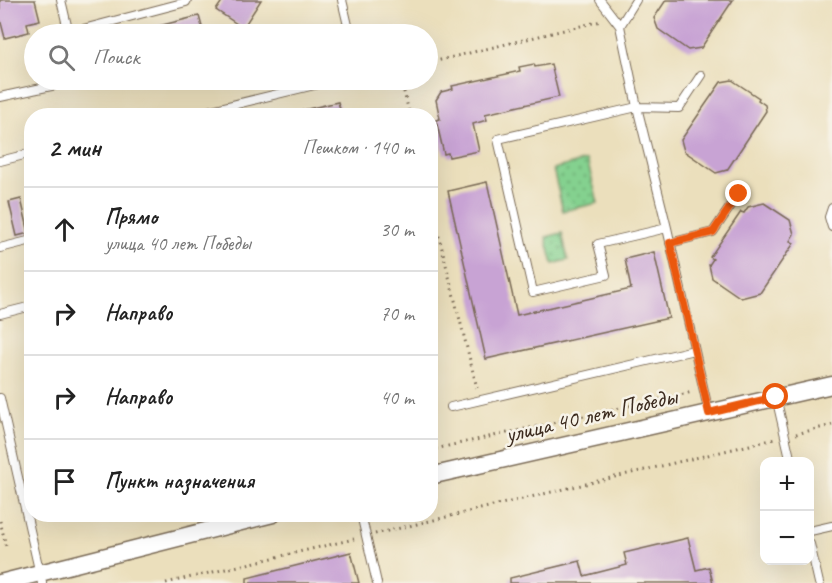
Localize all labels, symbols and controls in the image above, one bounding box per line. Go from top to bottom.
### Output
search box [24,24,438,90]
icon: search [45,41,78,74]
text: Поиск [93,43,139,71]
text: 2 мин [48,131,101,164]
text: Пешком · 140 m [302,135,414,160]
route end [725,180,751,206]
text: Прямо [105,203,157,231]
icon: ahead [48,213,81,246]
text: 30 m [380,217,414,242]
text: улица 40 лет Победы [105,231,251,256]
icon: right [48,297,81,330]
text: Направо [105,299,172,327]
text: 70 m [380,301,414,326]
street label: улица 40 лет Победы [500,380,682,450]
icon: right [48,381,81,414]
text: Направо [105,383,172,411]
route start [762,383,788,409]
text: 40 m [380,385,414,410]
map controls [760,457,814,565]
button: + [760,457,814,511]
icon: arrive [48,465,81,498]
text: Пункт назначения [105,467,254,495]
button: − [760,511,814,565]

